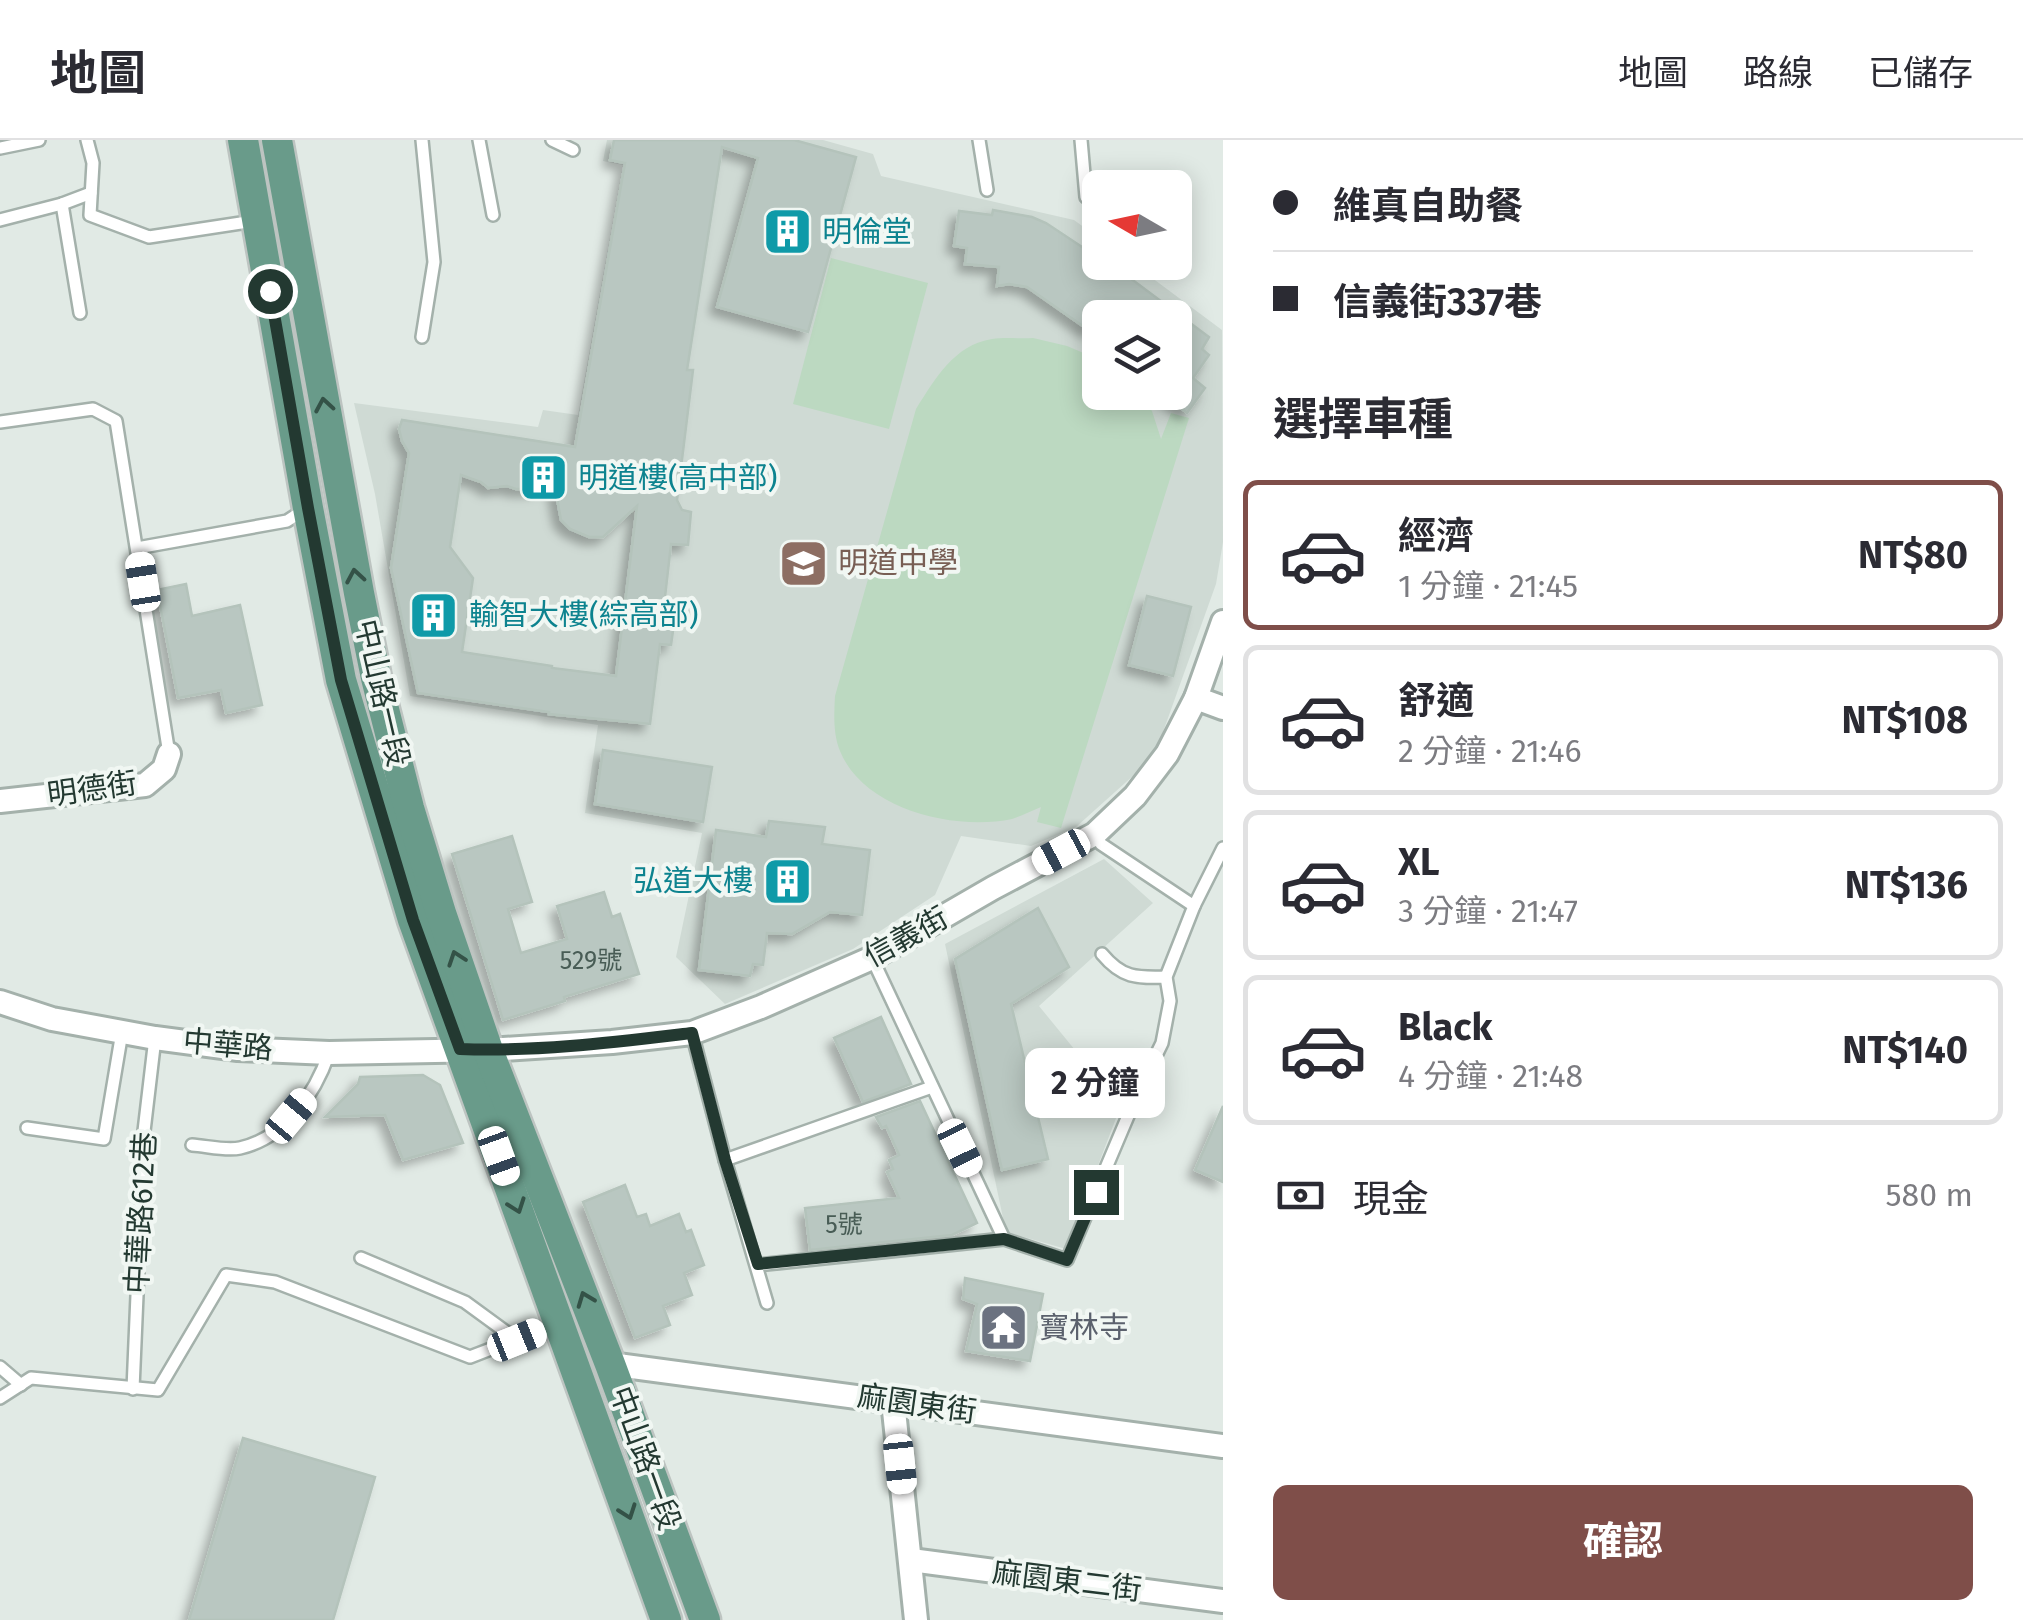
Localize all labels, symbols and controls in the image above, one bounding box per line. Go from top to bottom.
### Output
text: 地圖 [50,45,146,103]
text: 地圖 [1618,52,1688,94]
text: 路線 [1743,52,1813,94]
text: 已儲存 [1868,52,1973,94]
north arrow [1082,170,1192,280]
map controls [1082,170,1192,410]
text: 維真自助餐 [1333,183,1523,229]
building icon: 明倫堂 [761,206,813,258]
place label: 明倫堂 [822,214,912,250]
route start [248,269,293,314]
text: 信義街337巷 [1333,279,1542,325]
button: layers [1082,300,1192,410]
text: 選擇車種 [1273,393,1453,447]
one-way arrow [314,397,335,413]
building icon: 明道樓(高中部) [517,452,569,504]
place label: 明道樓(高中部) [578,460,777,496]
icon: car [1278,510,1368,600]
text: 經濟 [1398,513,1474,559]
text: NT$80 [1858,532,1968,578]
school or university icon: 明道中學 [777,537,829,589]
place label: 明道中學 [838,545,958,581]
car [123,550,163,614]
text: 1 分鐘 · 21:45 [1398,567,1578,605]
one-way arrow [346,568,367,585]
building icon: 輸智大樓(綜高部) [408,589,460,641]
place label: 輸智大樓(綜高部) [469,597,698,633]
street label: 中山路一段 [348,616,416,770]
icon: car [1278,675,1368,765]
text: 舒適 [1398,678,1474,724]
text: NT$108 [1842,697,1968,743]
text: 2 分鐘 · 21:46 [1398,732,1581,770]
street label: 明德街 [45,765,139,813]
car [1027,825,1095,879]
text: XL [1398,839,1440,885]
icon: car [1278,840,1368,930]
building icon: 弘道大樓 [762,855,814,907]
text: NT$136 [1845,862,1968,908]
place label: 弘道大樓 [633,863,753,899]
text: 3 分鐘 · 21:47 [1398,892,1578,930]
street label: 信義街 [858,899,954,975]
house number: 529號 [560,946,622,976]
one-way arrow [447,950,468,967]
text: Black [1398,1004,1493,1050]
icon: car [1278,1005,1368,1095]
street label: 中華路 [182,1023,274,1067]
text: NT$140 [1842,1027,1968,1073]
callout: 2 分鐘 [1026,1047,1166,1117]
text: 4 分鐘 · 21:48 [1398,1057,1583,1095]
text: 2 分鐘 [1051,1064,1139,1102]
car [260,1083,322,1149]
car [933,1114,987,1182]
car [475,1123,523,1189]
street label: 中華路612巷 [119,1131,163,1295]
icon: cash [1273,1168,1328,1223]
route end [1074,1170,1119,1215]
text: 現金 [1353,1176,1429,1222]
text: 580 m [1886,1176,1973,1214]
one-way arrow [505,1197,526,1214]
house number: 5號 [825,1210,863,1240]
one-way arrow [576,1291,596,1309]
temple icon: 寶林寺 [978,1302,1030,1354]
place label: 寶林寺 [1039,1310,1129,1346]
car [484,1315,550,1365]
street label: 麻園東街 [855,1378,979,1430]
street label: 中山路一段 [602,1381,688,1535]
car [882,1433,918,1495]
button: 確認 [1273,1485,1973,1600]
one-way arrow [616,1502,636,1519]
street label: 麻園東二街 [990,1554,1144,1608]

